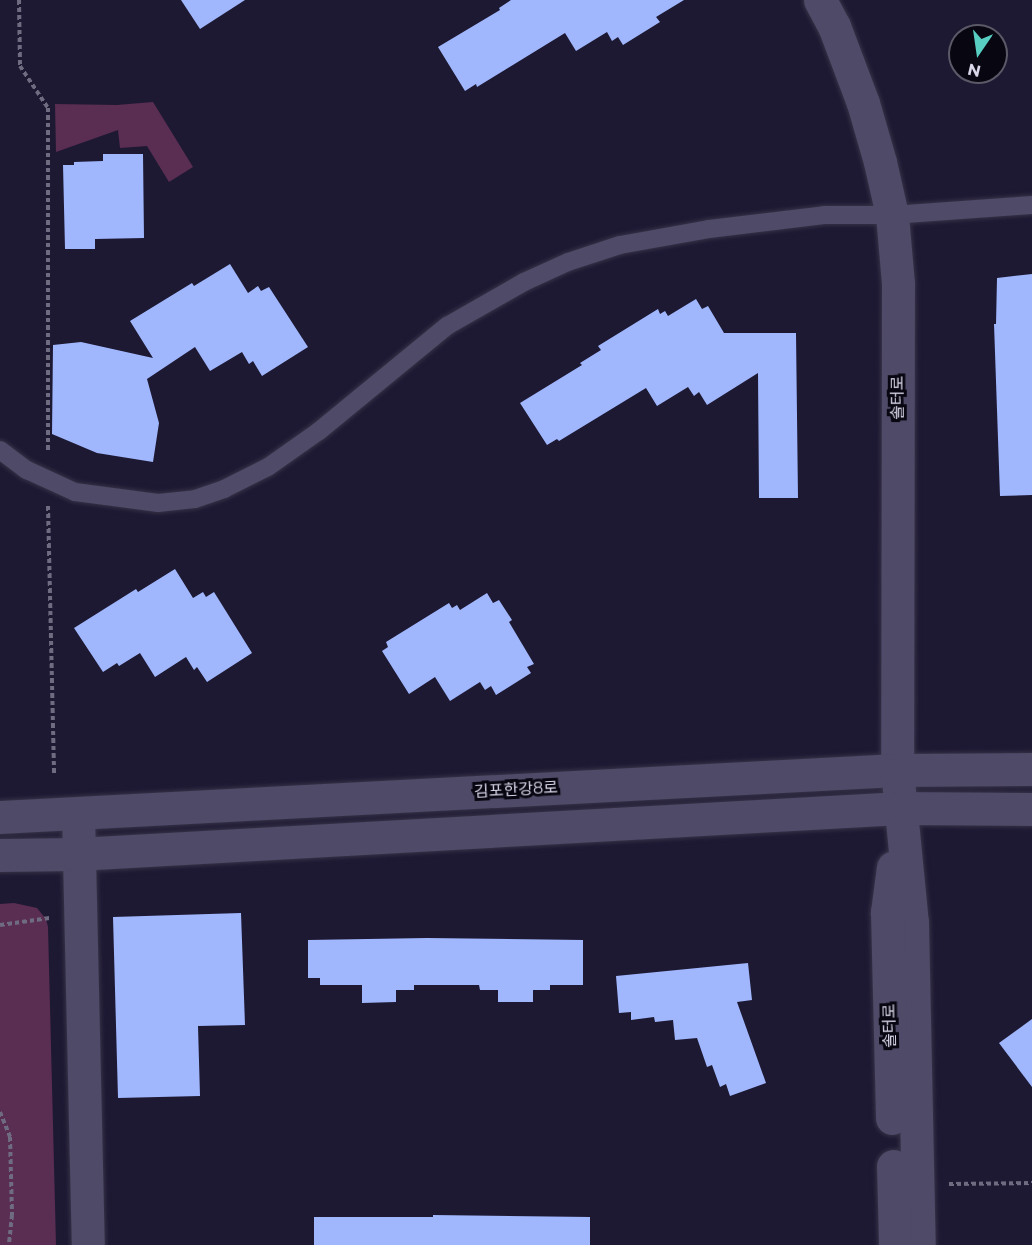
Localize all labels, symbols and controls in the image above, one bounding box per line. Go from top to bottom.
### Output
north arrow [948,24,1008,84]
text: N [966,59,983,81]
street label: 솔터로 [888,376,908,420]
street label: 김포한강8로 [474,778,558,802]
street label: 솔터로 [880,1004,900,1048]

